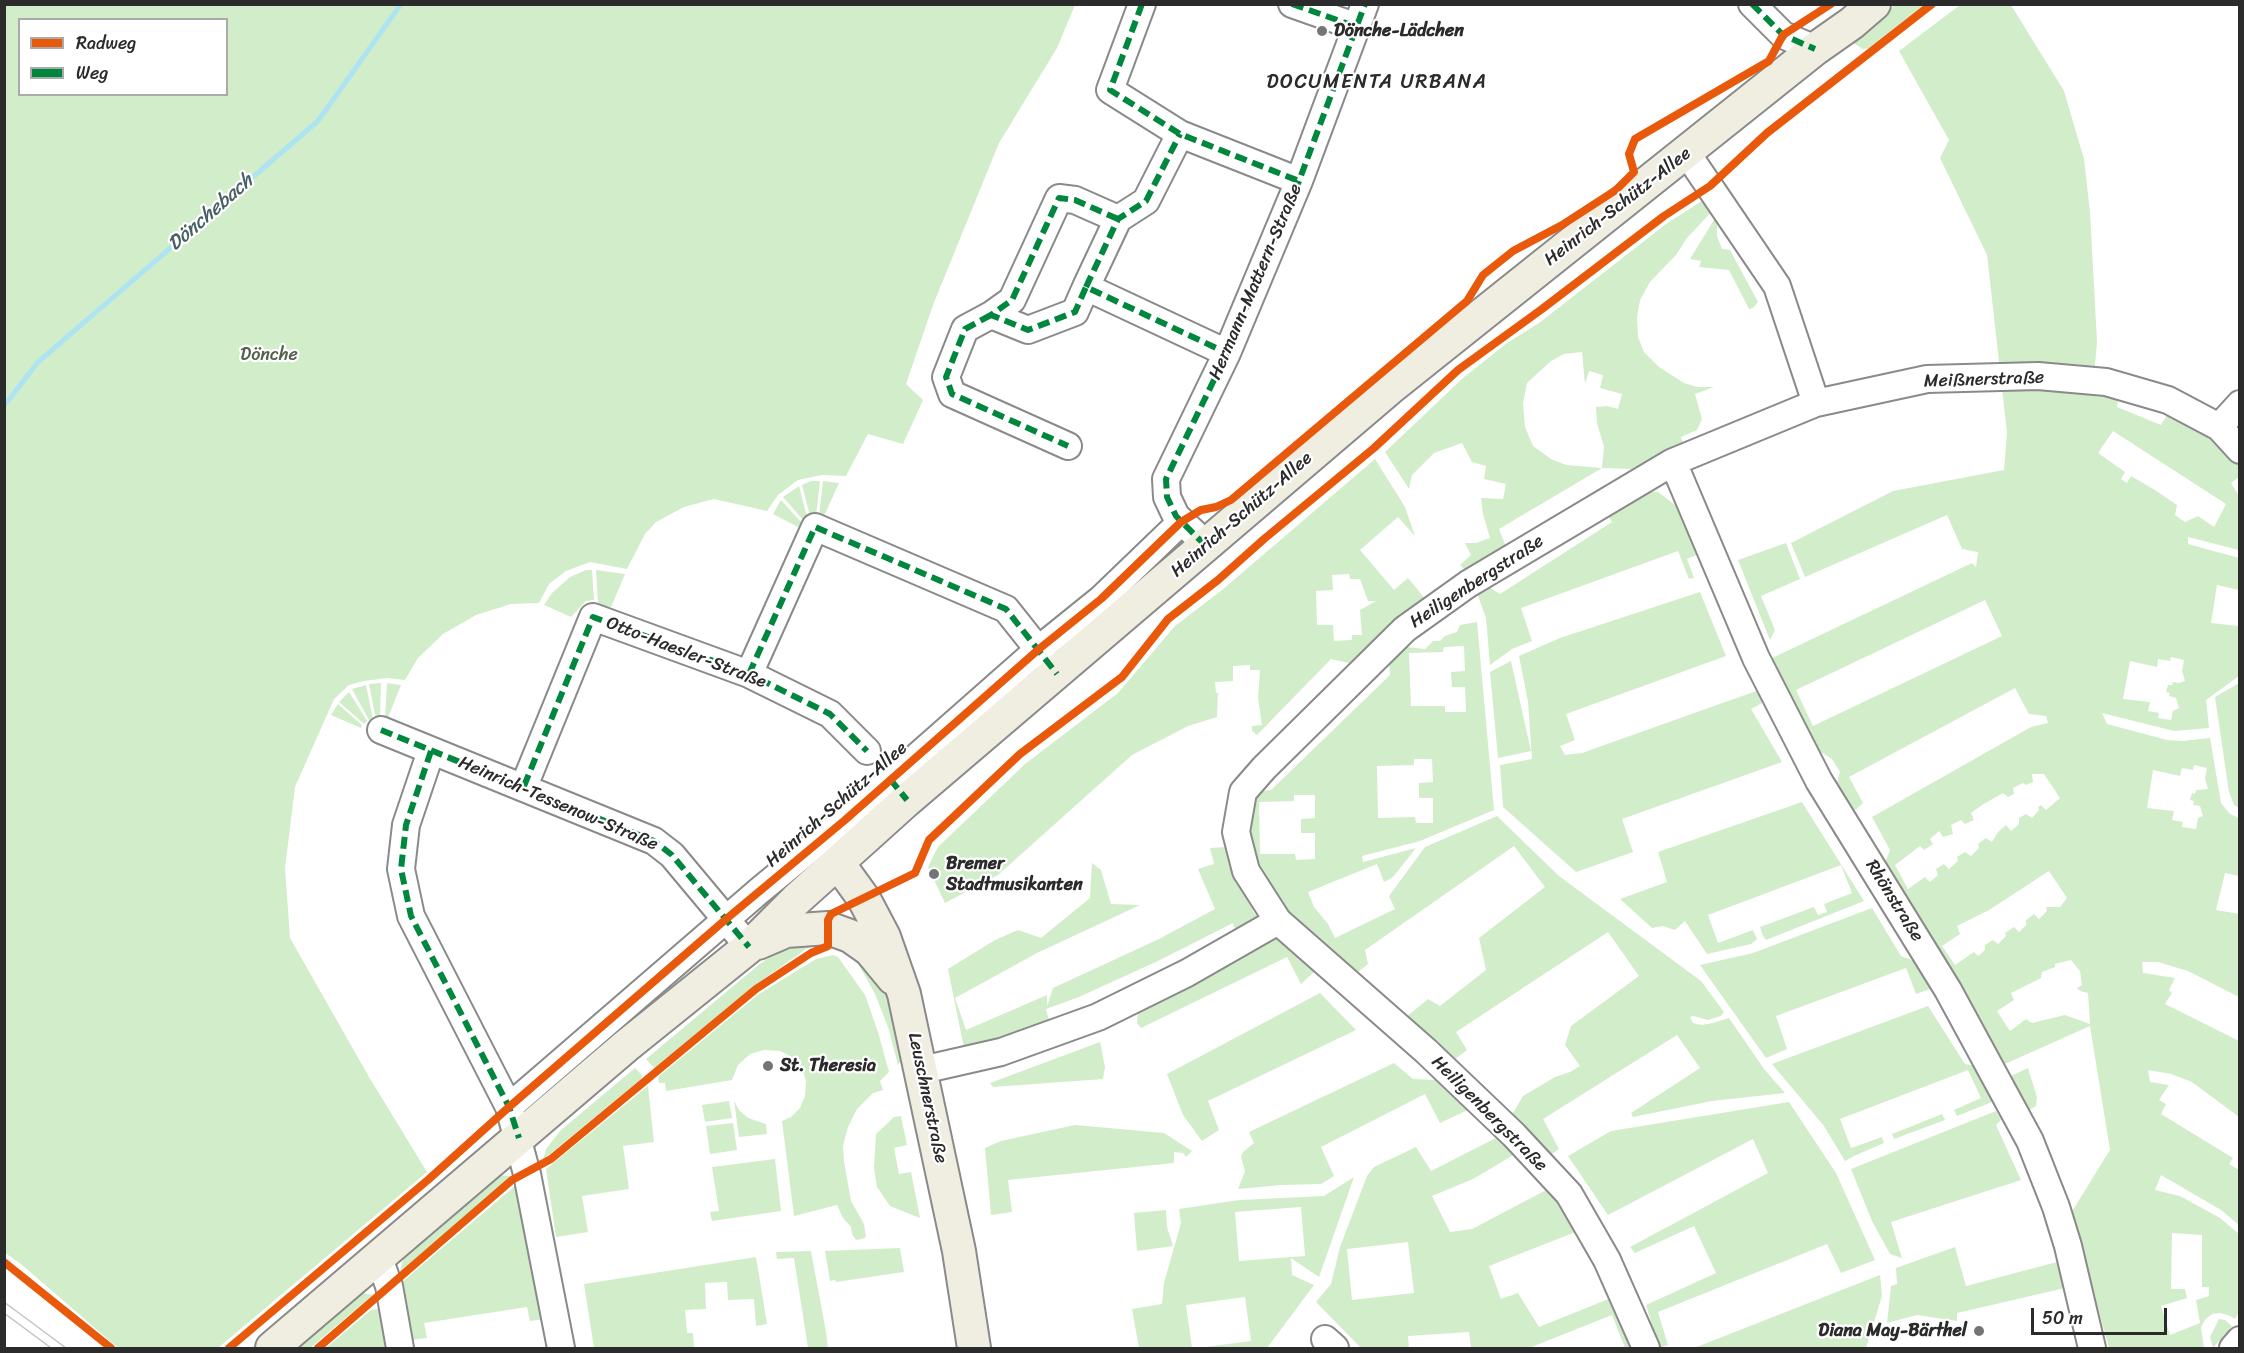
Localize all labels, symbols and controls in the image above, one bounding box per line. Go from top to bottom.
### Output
legend [18,18,228,96]
place label: Dönche-Lädchen [1334,20,1464,42]
marker: Dönche-Lädchen [1315,24,1329,38]
text: Radweg [76,27,136,59]
text: Weg [76,57,108,89]
district label: DOCUMENTA URBANA [1267,71,1487,95]
street label: Heinrich-Schütz-Allee [1540,143,1696,271]
water label: Dönchebach [163,169,259,257]
street label: Hermann-Mattern-Straße [1205,181,1307,383]
park label: Dönche [240,344,298,366]
street label: Meißnerstraße [1923,367,2045,393]
street label: Heinrich-Schütz-Allee [1167,448,1317,582]
street label: Heiligenbergstraße [1406,531,1548,633]
street label: Otto-Haesler-Straße [603,613,769,693]
street label: Heinrich-Schütz-Allee [762,738,912,872]
street label: Heinrich-Tessenow-Straße [455,752,661,856]
place label: Bremer Stadtmusikanten [946,853,1083,896]
street label: Rhönstraße [1860,856,1928,946]
marker: Bremer Stadtmusikanten [927,867,941,881]
street label: Leuschnerstraße [903,1031,951,1165]
street label: Heiligenbergstraße [1427,1052,1551,1176]
place label: St. Theresia [780,1055,876,1077]
marker: St. Theresia [761,1059,775,1073]
scale bar [2034,1296,2170,1334]
text: 50 m [2042,1302,2083,1334]
place label: Diana May-Bärthel [1818,1320,1967,1342]
marker: Diana May-Bärthel [1972,1324,1986,1338]

